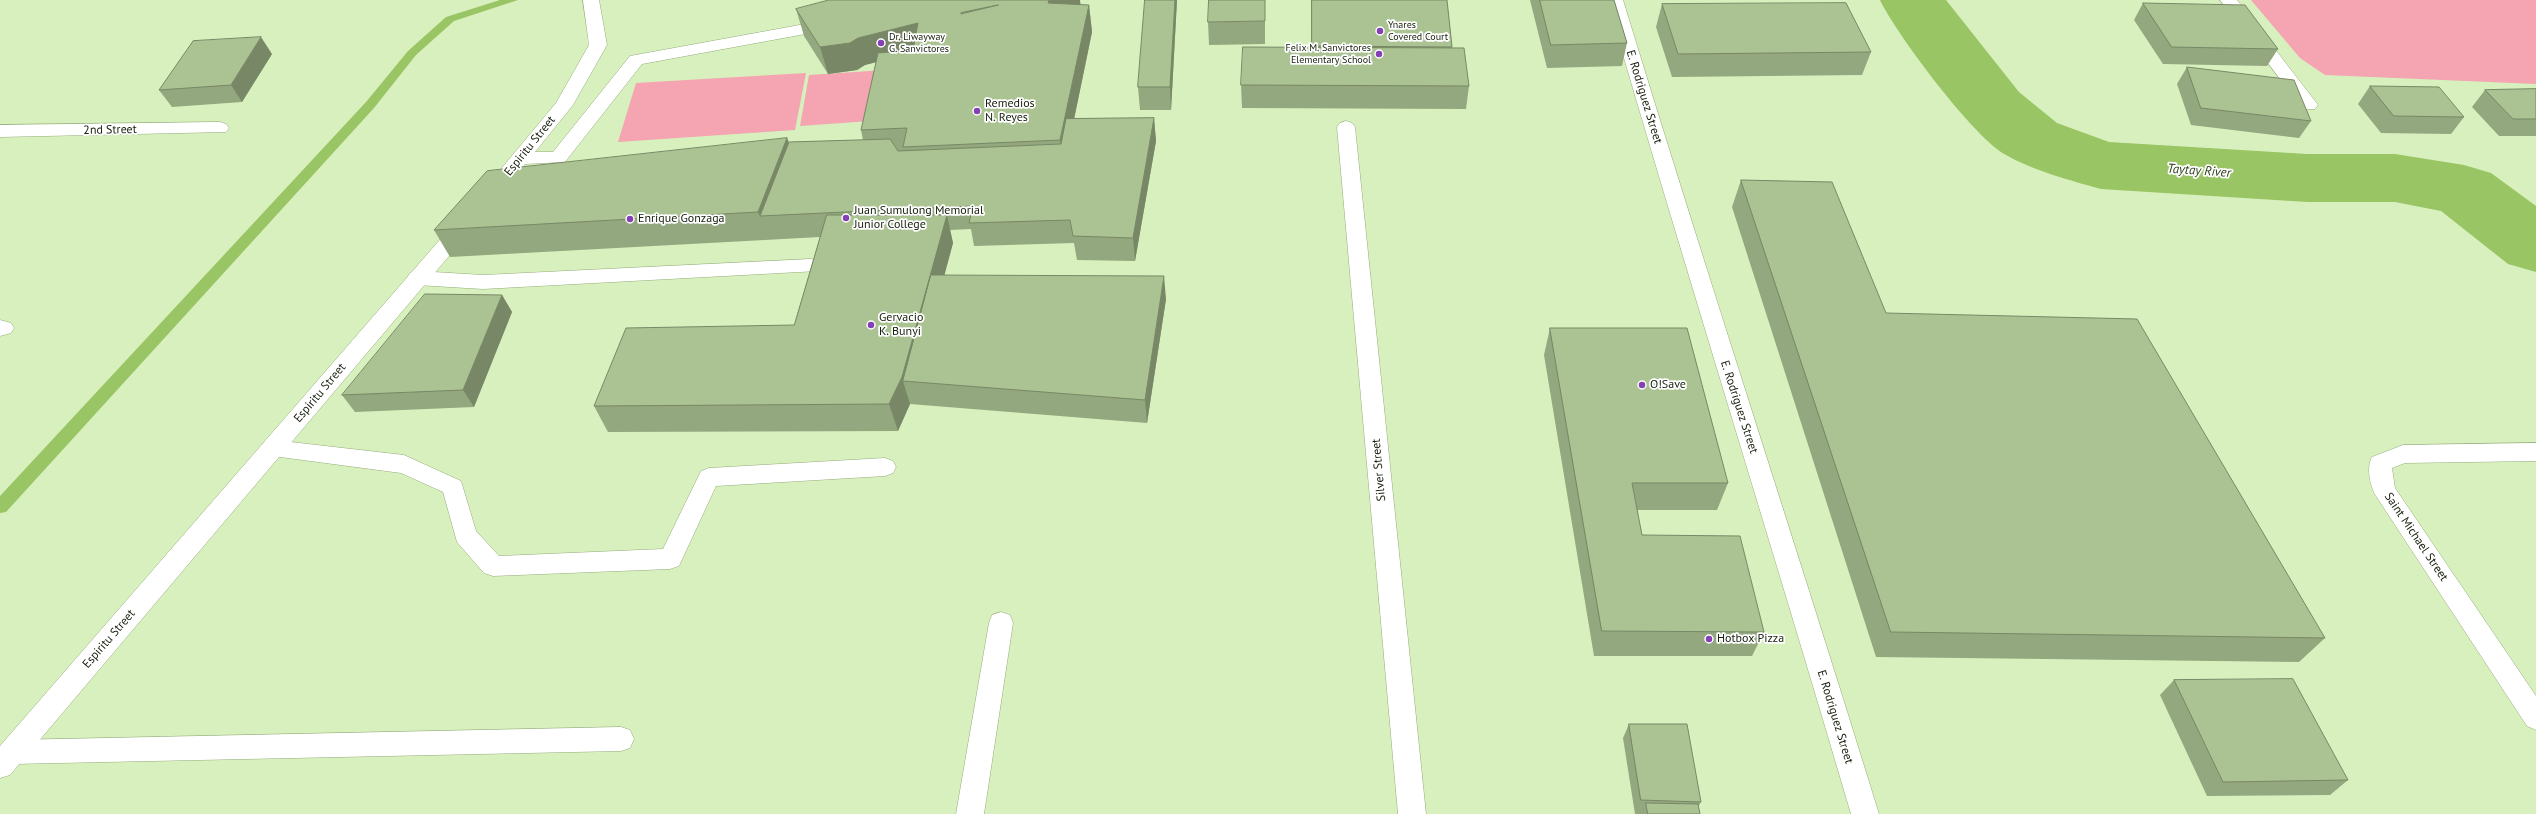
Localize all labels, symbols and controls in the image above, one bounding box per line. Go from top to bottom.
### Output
place label: Ynares Covered Court [1388,19,1448,42]
marker: Ynares Covered Court [1375,26,1385,36]
place label: Dr. Liwayway G. Sanvictores [889,31,949,54]
marker: Dr. Liwayway G. Sanvictores [876,38,886,48]
place label: Felix M. Sanvictores Elementary School [1286,42,1371,66]
street label: E. Rodriguez Street [1623,48,1665,146]
marker: Felix M. Sanvictores Elementary School [1374,49,1384,59]
place label: Remedios N. Reyes [985,97,1035,125]
marker: Remedios N. Reyes [972,106,982,116]
street label: Espiritu Street [501,113,559,179]
street label: 2nd Street [83,122,137,138]
water label: Taytay River [2167,161,2231,181]
place label: Juan Sumulong Memorial Junior College [854,204,983,232]
place label: Enrique Gonzaga [638,212,725,226]
marker: Juan Sumulong Memorial Junior College [841,213,851,223]
marker: Enrique Gonzaga [625,214,635,224]
place label: Gervacio K. Bunyi [879,311,923,339]
marker: Gervacio K. Bunyi [866,320,876,330]
street label: E. Rodriguez Street [1717,359,1761,455]
street label: Espiritu Street [291,360,349,426]
place label: O!Save [1650,378,1686,392]
marker: O!Save [1637,380,1647,390]
street label: Silver Street [1369,438,1389,502]
street label: Saint Michael Street [2381,490,2451,584]
street label: Espiritu Street [80,607,138,671]
place label: Hotbox Pizza [1717,632,1784,646]
marker: Hotbox Pizza [1704,634,1714,644]
street label: E. Rodriguez Street [1814,668,1856,766]

